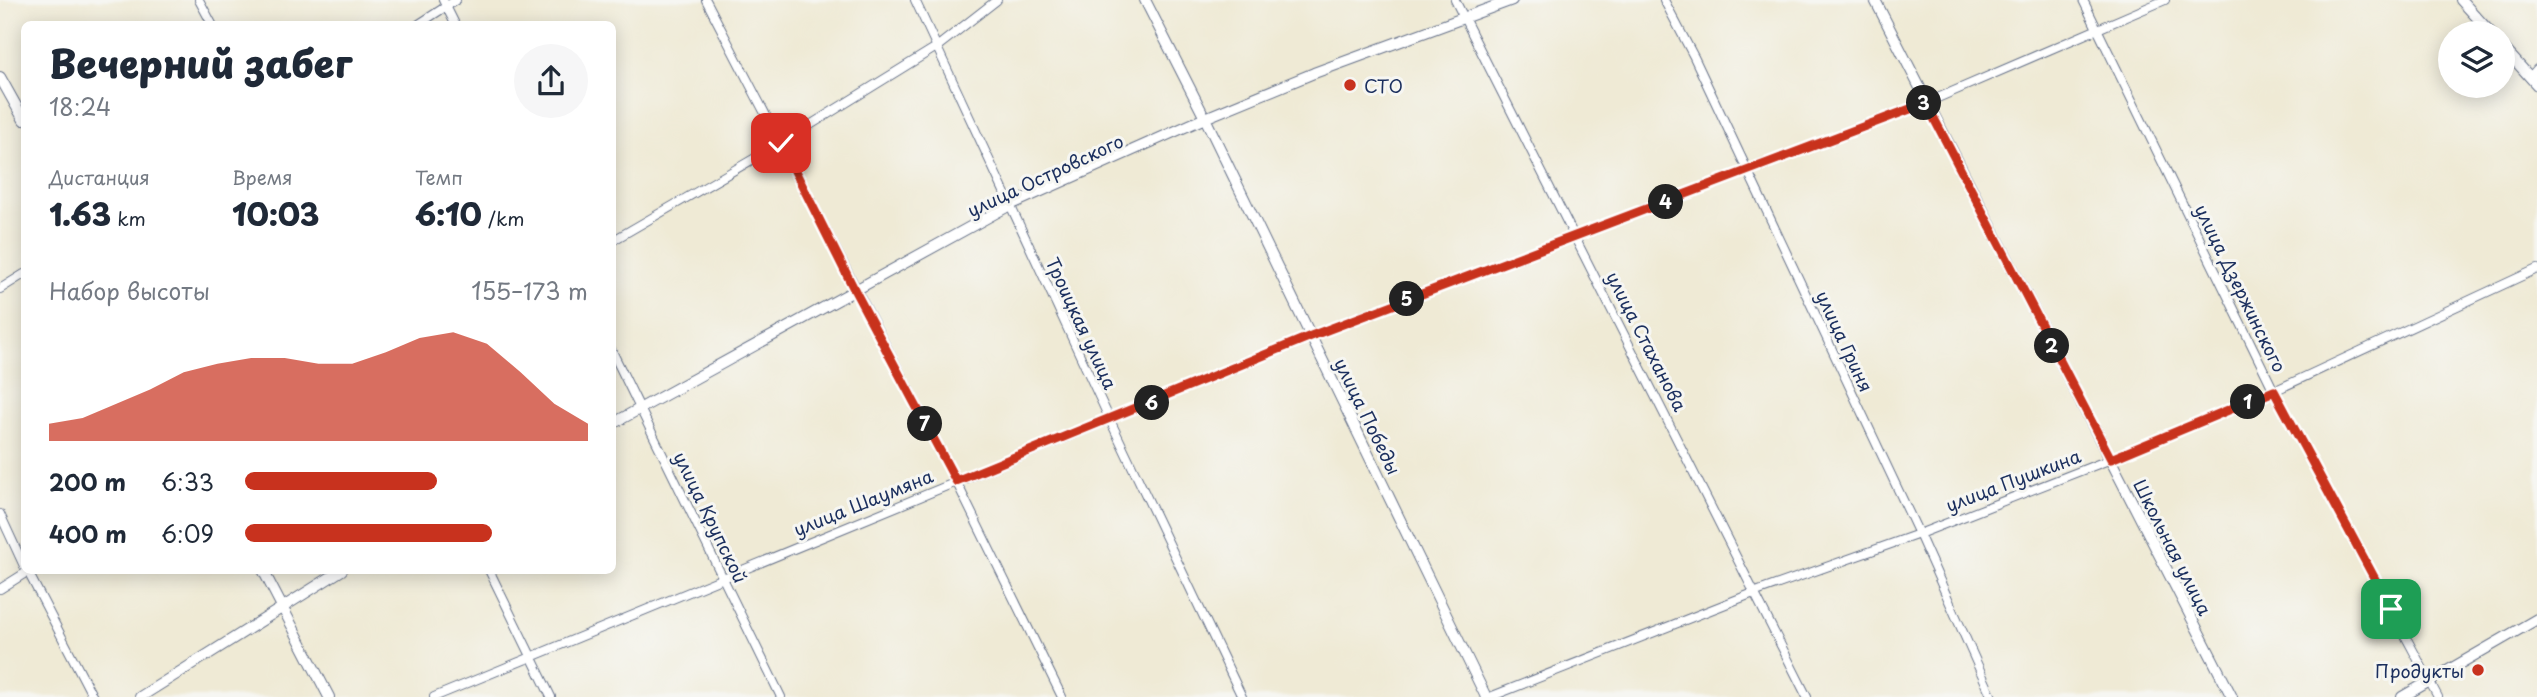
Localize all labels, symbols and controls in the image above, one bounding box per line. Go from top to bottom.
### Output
map controls [2438,21,2515,98]
button: layers [2438,21,2515,98]
text: Вечерний забег [49,34,352,91]
button: share [514,44,588,118]
place label: СТО [1364,72,1403,99]
marker: СТО [1342,77,1358,93]
pin: 3 [1906,86,1941,120]
text: 3 [1917,88,1930,116]
text: 18:24 [49,89,111,124]
pin [751,113,811,173]
icon: check [762,124,800,162]
street label: улица Островского [962,127,1128,223]
text: Дистанция [49,163,150,191]
text: Время [232,163,293,191]
text: Темп [415,163,463,191]
pin: 4 [1648,184,1684,220]
text: 4 [1659,187,1672,215]
text: 1.63 [49,191,111,236]
text: 10:03 [232,191,319,236]
text: 6:10 [415,191,482,236]
street label: улица Дзержинского [2189,199,2293,377]
text: km [111,204,146,232]
text: /km [482,204,524,232]
street label: Троицкая улица [1040,253,1125,394]
street label: улица Стаханова [1600,266,1694,416]
text: Набор высоты [49,273,210,308]
text: 155–173 m [471,273,588,308]
pin: 5 [1390,282,1424,316]
text: 5 [1400,284,1413,312]
street label: улица Гриня [1810,286,1880,396]
pin: 2 [2035,328,2070,364]
text: 2 [2045,331,2058,359]
street label: улица Победы [1328,353,1408,479]
pin: 1 [2230,384,2266,420]
pin: 6 [1134,386,1170,420]
text: 1 [2243,387,2252,415]
text: 6 [1145,388,1158,416]
pin: 7 [908,406,942,442]
text: 7 [919,409,930,437]
street label: улица Пушкина [1941,442,2085,518]
street label: улица Крупской [667,447,755,587]
street label: улица Шаумяна [789,461,937,542]
text: 200 m [49,464,126,499]
text: 6:33 [161,464,214,499]
street label: Школьная улица [2127,474,2219,620]
text: 400 m [49,516,127,551]
text: 6:09 [161,516,214,551]
pin [2361,579,2421,639]
icon: arrive [2372,590,2410,628]
place label: Продукты [2375,657,2464,684]
marker: Продукты [2470,662,2486,678]

